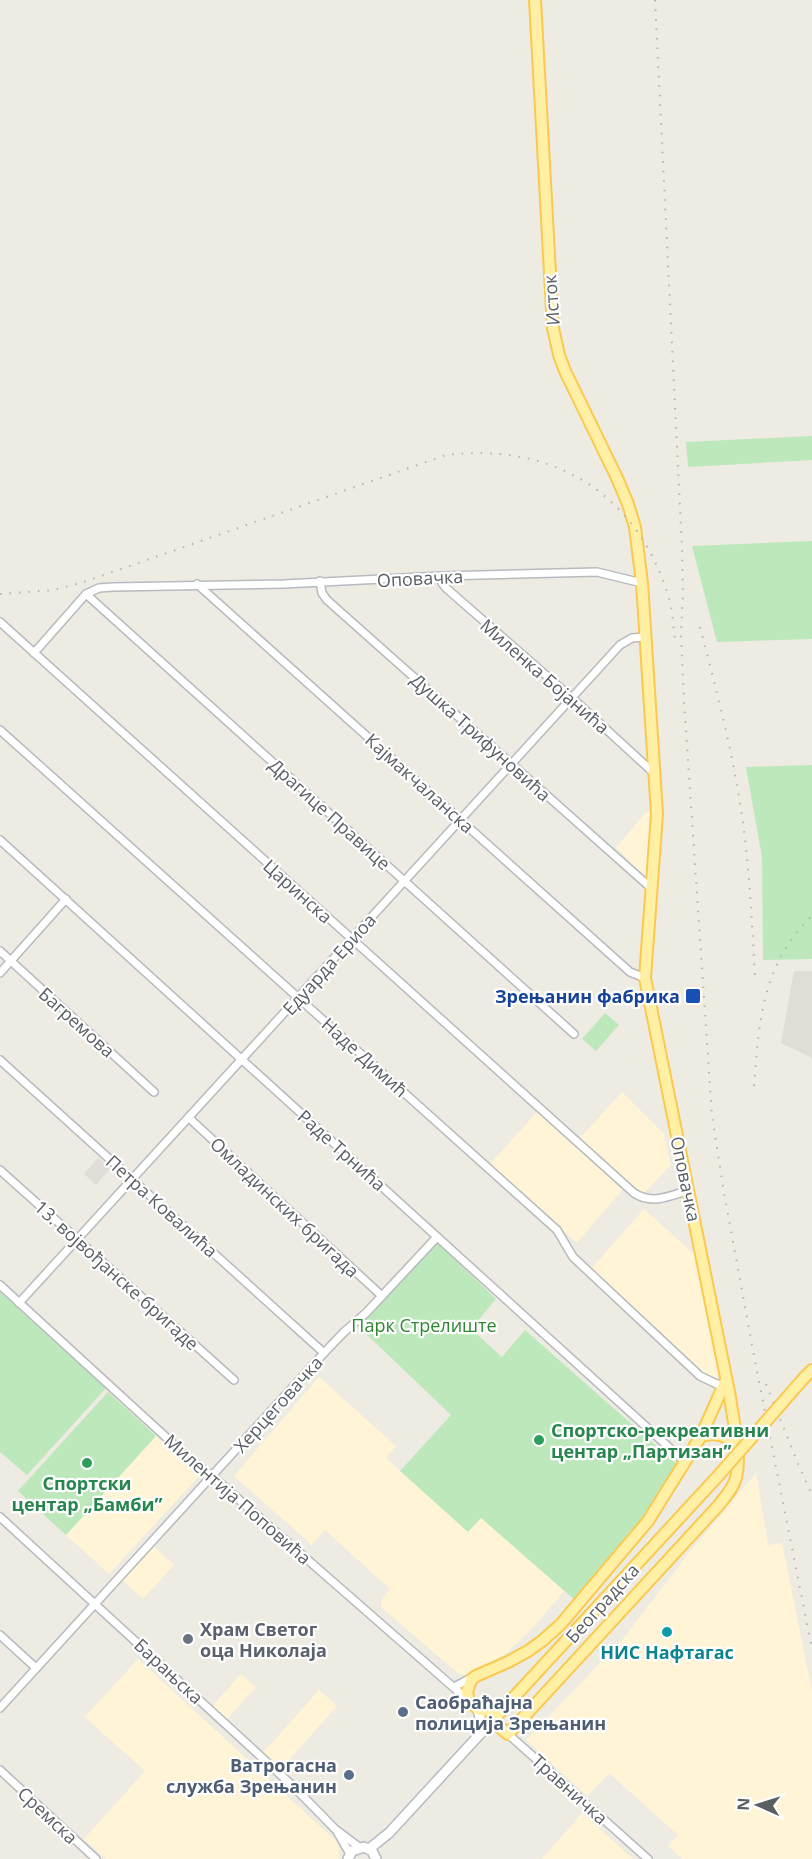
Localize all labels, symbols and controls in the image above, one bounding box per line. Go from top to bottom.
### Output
street label: Исток [537,273,565,326]
street label: Оповачка [376,564,464,592]
street label: Миленка Бојанића [475,613,615,739]
street label: Душка Трифуновића [406,668,556,806]
street label: Кајмакчаланска [360,728,480,838]
street label: Драгице Правице [264,753,396,875]
street label: Царинска [258,854,338,928]
street label: Едуарда Ериоа [277,908,381,1020]
street label: Багремова [34,982,120,1062]
place label: Зрењанин фабрика [495,984,680,1008]
marker: Зрењанин фабрика [684,987,702,1005]
street label: Наде Димић [317,1012,413,1102]
street label: Раде Трнића [293,1104,391,1196]
street label: Омладинских бригада [205,1132,365,1282]
street label: Оповачка [665,1134,707,1224]
street label: Петра Ковалића [101,1149,223,1263]
street label: 13. војвођанске бригаде [30,1195,204,1355]
park label: Парк Стрелиште [351,1313,497,1337]
street label: Херцеговачка [228,1351,328,1457]
place label: Спортско-рекреативни центар „Партизан” [551,1418,769,1463]
street label: Милентија Поповића [159,1428,317,1570]
marker: Спортско-рекреативни центар „Партизан” [532,1433,546,1447]
marker: Спортски центар „Бамби” [80,1456,94,1470]
place label: Спортски центар „Бамби” [12,1471,162,1516]
street label: Београдска [560,1558,644,1648]
place label: Храм Светог оца Николаја [200,1617,327,1662]
marker: НИС Нафтагас [660,1625,674,1639]
marker: Храм Светог оца Николаја [181,1632,195,1646]
street label: Барањска [129,1633,209,1709]
place label: НИС Нафтагас [600,1640,734,1664]
place label: Саобраћајна полиција Зрењанин [415,1690,606,1735]
marker: Саобраћајна полиција Зрењанин [396,1705,410,1719]
street label: Травничка [527,1749,613,1829]
place label: Ватрогасна служба Зрењанин [166,1753,337,1798]
marker: Ватрогасна служба Зрењанин [342,1768,356,1782]
north arrow [728,1775,788,1835]
street label: Сремска [13,1781,83,1849]
text: N [732,1797,754,1811]

